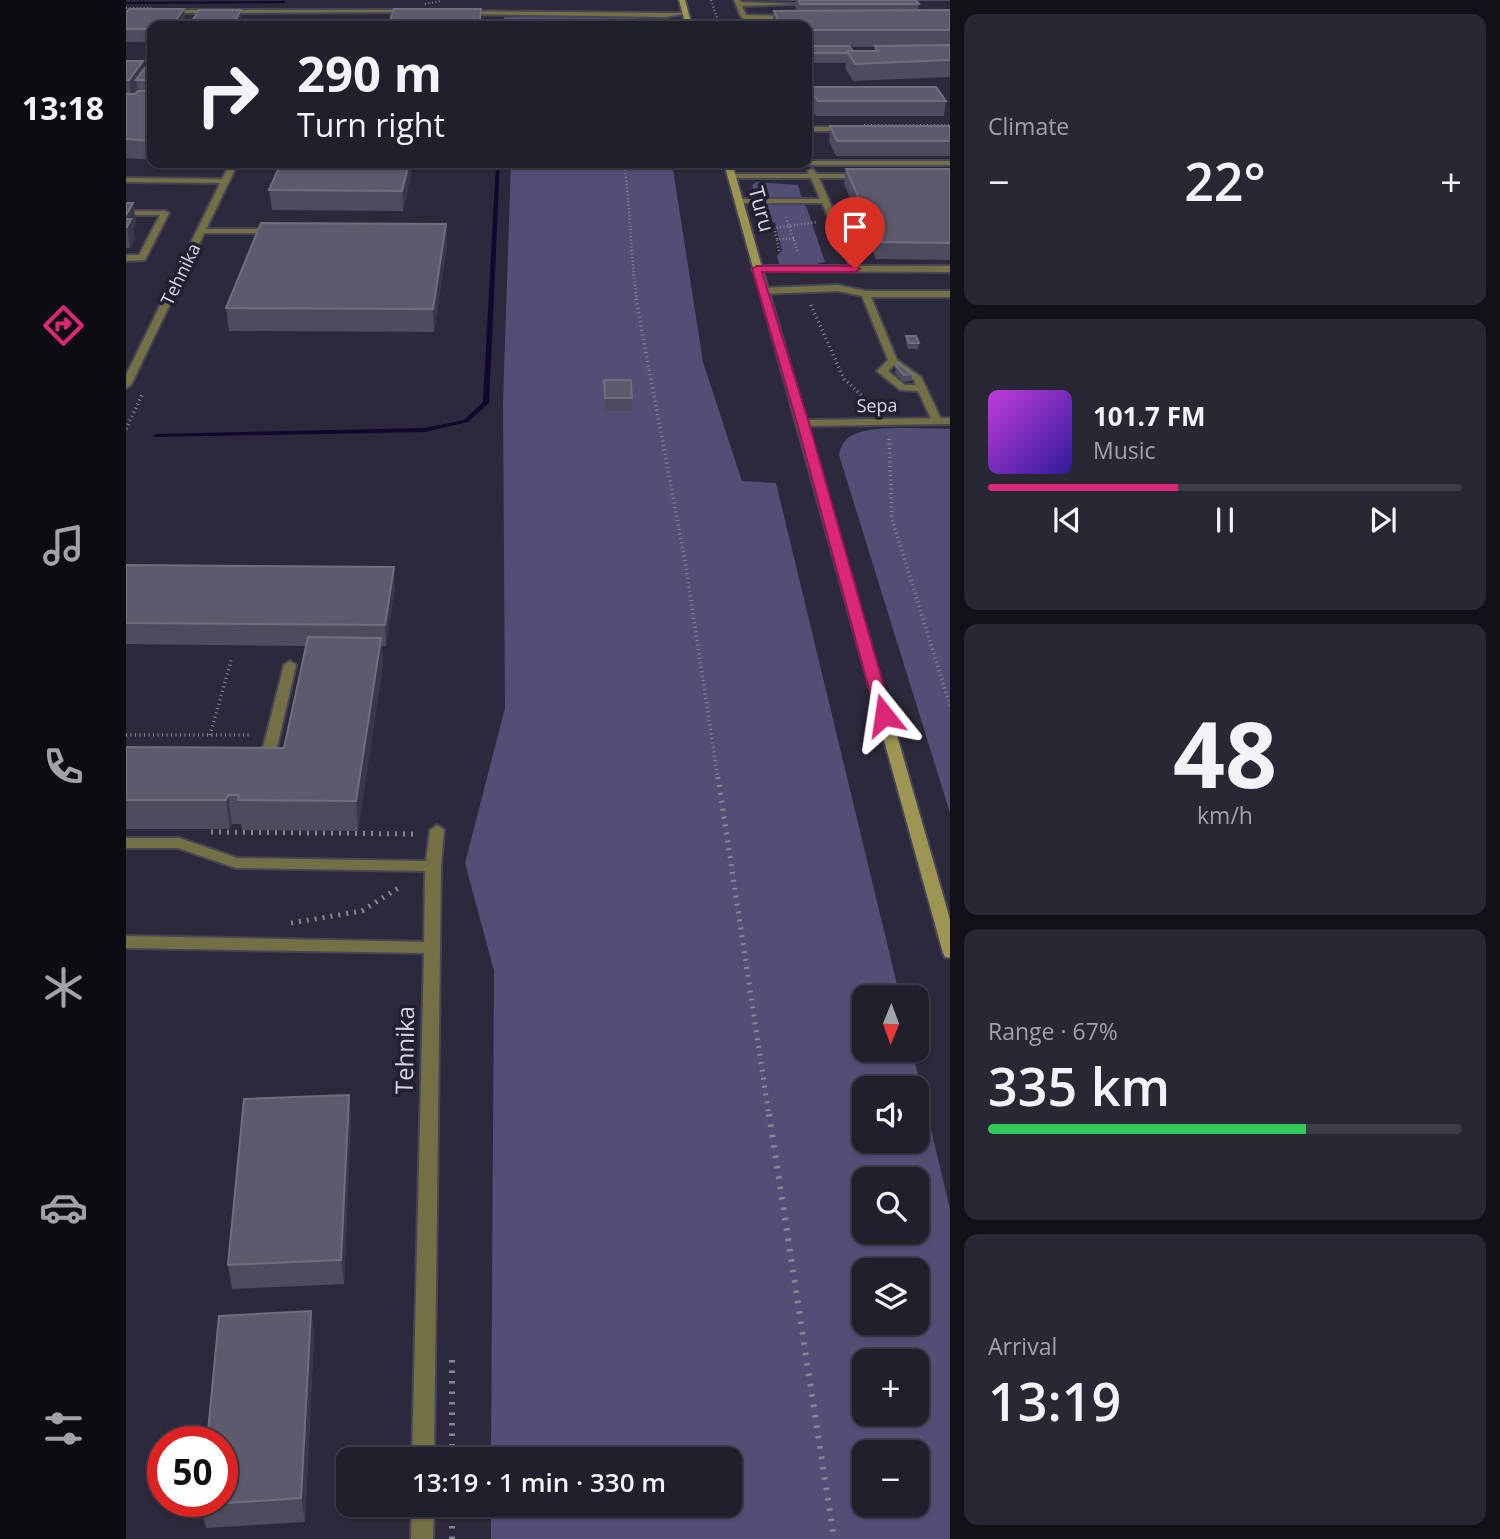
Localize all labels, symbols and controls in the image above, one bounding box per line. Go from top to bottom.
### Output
text: 290 m [297,40,442,106]
icon: right [182,49,273,140]
text: 13:18 [22,86,104,129]
text: Turn right [297,103,445,146]
text: Climate [988,110,1069,142]
text: 22° [1184,145,1266,216]
text: − [988,155,1010,207]
text: + [1440,155,1462,207]
street label: Turu [743,183,781,235]
pin [825,197,885,269]
icon: arrive [836,208,874,246]
street label: Tehnika [155,239,205,309]
icon: directions [39,301,88,350]
street label: Sepa [856,393,898,417]
text: 101.7 FM [1093,398,1205,434]
text: Music [1093,434,1156,466]
icon: previous [1048,501,1086,539]
icon: pause [1206,501,1244,539]
icon: next [1364,501,1402,539]
icon: music [39,521,88,570]
position arrow [847,678,921,752]
text: 48 [1173,691,1277,815]
icon: phone [39,742,88,791]
text: km/h [1197,799,1253,831]
icon: climate [39,963,88,1012]
north arrow [852,985,929,1062]
map controls [852,985,929,1517]
street label: Tehnika [387,1006,421,1094]
text: Range · 67% [988,1015,1118,1047]
text: 335 km [988,1050,1170,1121]
button: sound [852,1076,929,1153]
button: search [852,1167,929,1244]
icon: car [39,1183,88,1232]
button: layers [852,1258,929,1335]
text: Arrival [988,1330,1057,1362]
button: + [852,1349,929,1426]
text: 13:19 [988,1365,1121,1436]
icon: filters [39,1404,88,1453]
speed limit sign: 50 [147,1426,238,1517]
button: − [852,1440,929,1517]
text: 13:19 · 1 min · 330 m [412,1464,666,1500]

